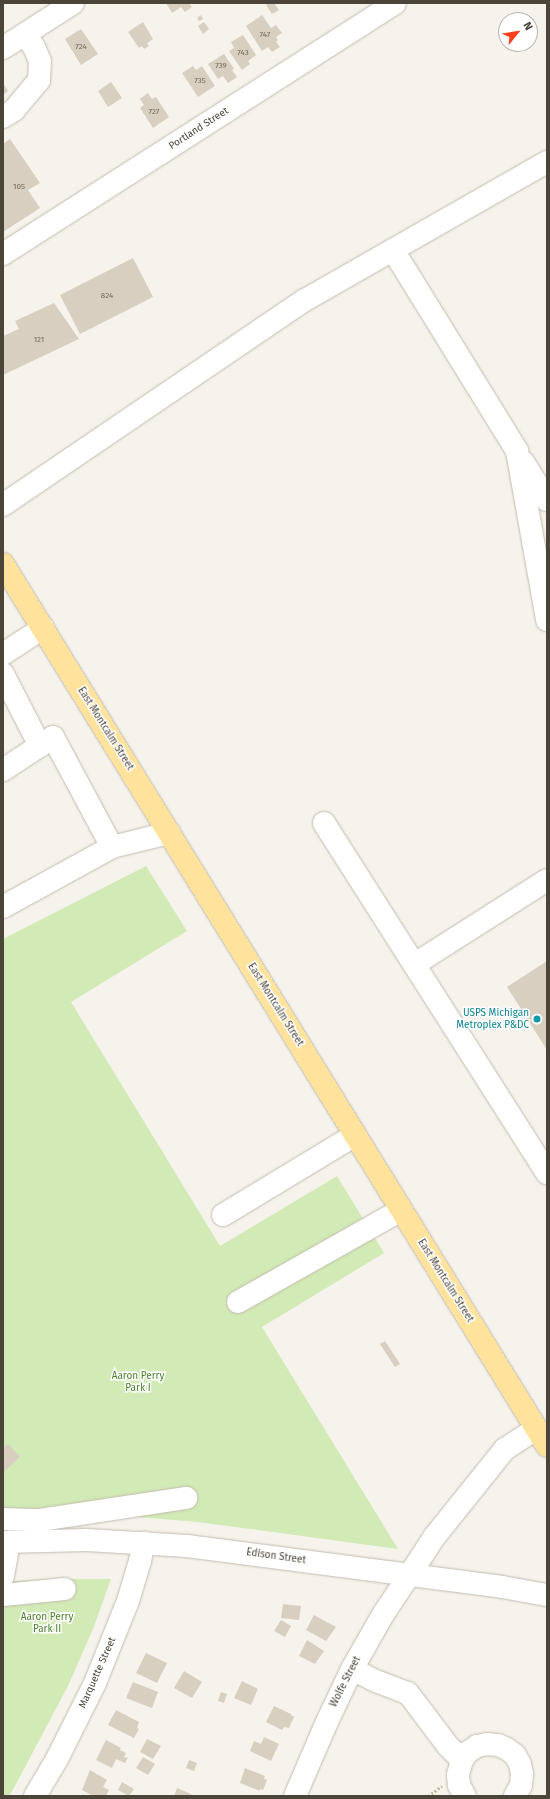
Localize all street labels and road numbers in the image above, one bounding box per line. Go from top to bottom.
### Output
street label: Portland Street [167,105,231,153]
street label: East Montcalm Street [75,685,135,773]
street label: East Montcalm Street [245,961,305,1049]
street label: East Montcalm Street [415,1237,475,1325]
street label: Edison Street [245,1547,307,1567]
street label: Marquette Street [77,1636,119,1710]
street label: Wolfe Street [328,1655,364,1709]

